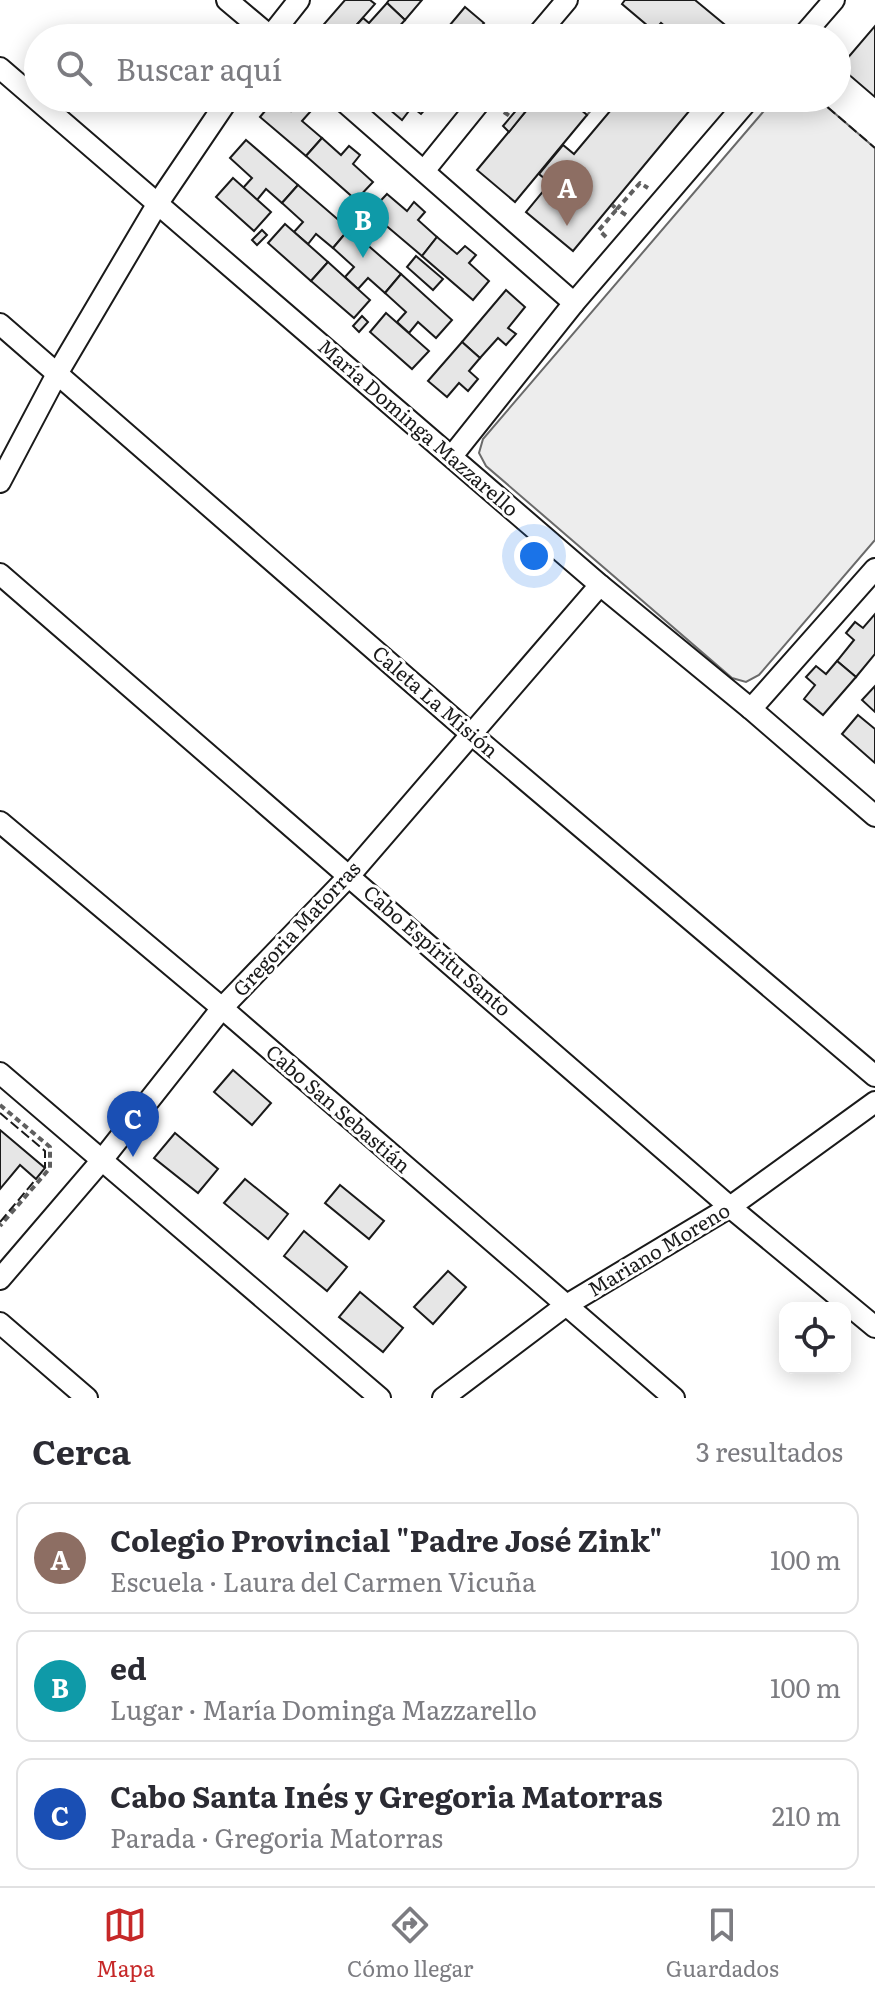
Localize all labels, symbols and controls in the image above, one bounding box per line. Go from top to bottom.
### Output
search box [24,24,851,112]
icon: search [52,46,96,90]
text: Buscar aquí [116,46,282,90]
pin: A [541,160,593,226]
pin: B [337,192,389,258]
street label: María Dominga Mazzarello [312,331,526,522]
your location [514,536,554,576]
street label: Caleta La Misión [367,637,506,764]
street label: Gregoria Matorras [225,853,366,1002]
street label: Cabo Espíritu Santo [358,877,519,1022]
street label: Cabo San Sebastián [260,1036,418,1179]
pin: C [107,1091,159,1157]
street label: Mariano Moreno [581,1194,735,1303]
map controls [779,1302,851,1374]
button: locate [779,1302,851,1374]
text: Cerca [32,1425,131,1475]
text: 3 resultados [696,1431,843,1470]
text: Colegio Provincial "Padre José Zink" [110,1517,662,1561]
text: A [50,1539,70,1578]
text: 100 m [770,1539,841,1578]
text: Escuela · Laura del Carmen Vicuña [110,1561,536,1600]
text: ed [110,1645,147,1689]
text: B [51,1667,69,1706]
text: 100 m [770,1667,841,1706]
text: Lugar · María Dominga Mazzarello [110,1689,537,1728]
text: Cabo Santa Inés y Gregoria Matorras [110,1773,663,1817]
text: C [51,1795,69,1834]
text: 210 m [772,1795,841,1834]
text: Parada · Gregoria Matorras [110,1817,443,1856]
tab: Mapa [96,1903,155,1984]
tab: Cómo llegar [347,1903,474,1984]
tab: Guardados [666,1903,779,1984]

